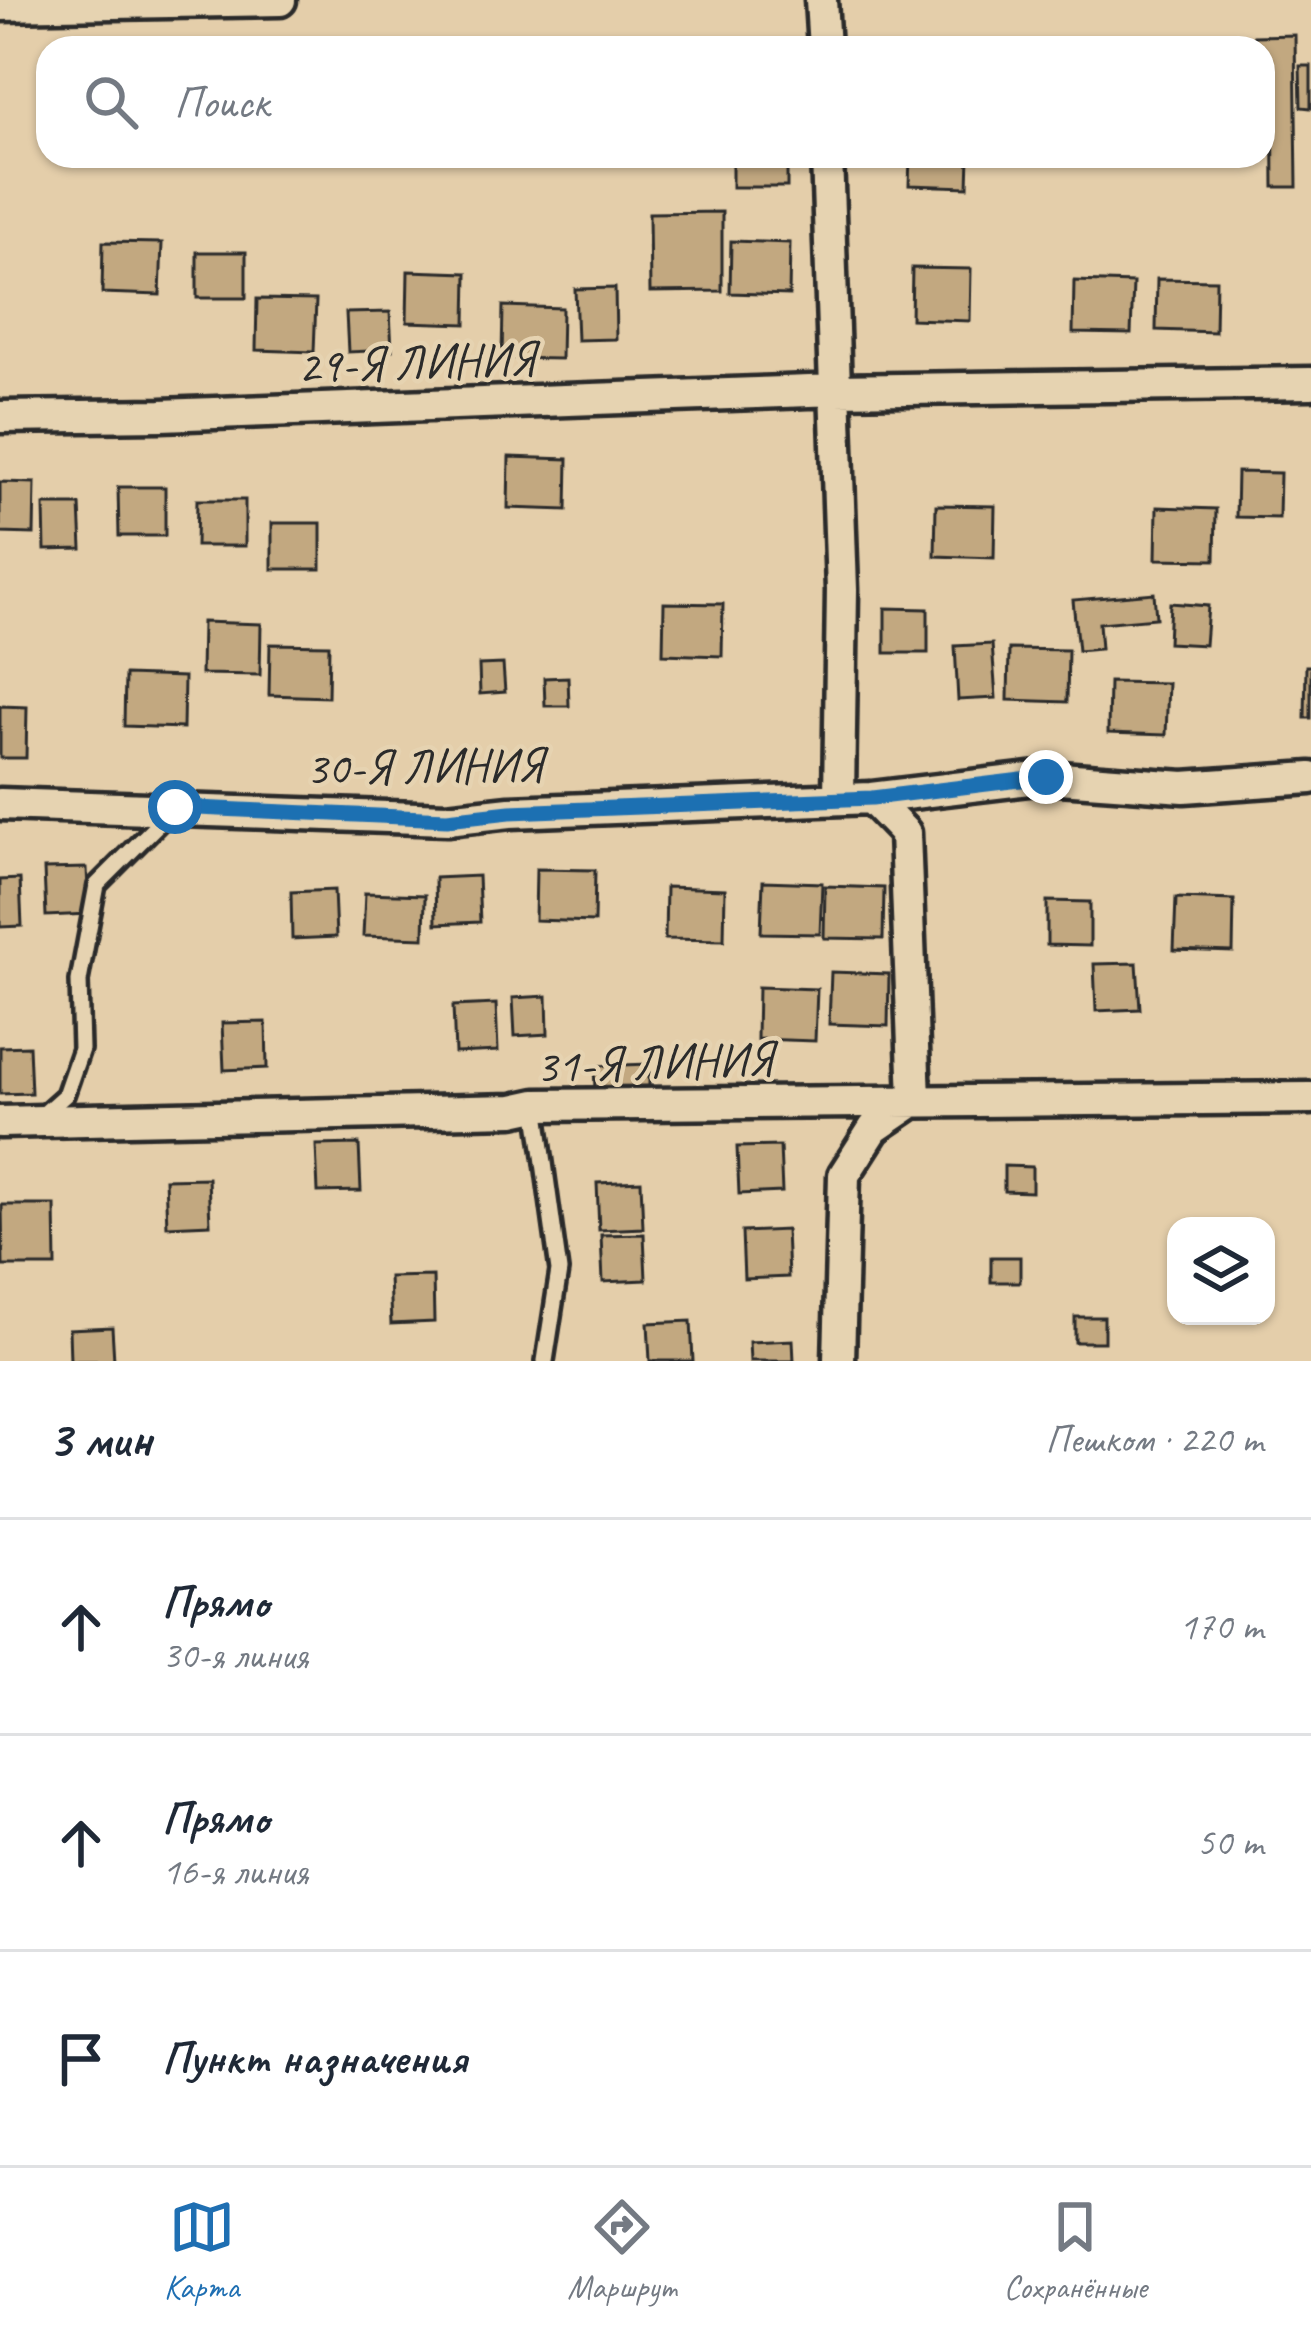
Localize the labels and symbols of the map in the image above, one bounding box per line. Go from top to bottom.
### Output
street label: 29-Я ЛИНИЯ [296,328,542,396]
street label: 30-Я ЛИНИЯ [305,734,550,798]
route end [1019,750,1073,804]
route start [148,780,202,834]
street label: 31-Я ЛИНИЯ [534,1028,780,1096]

